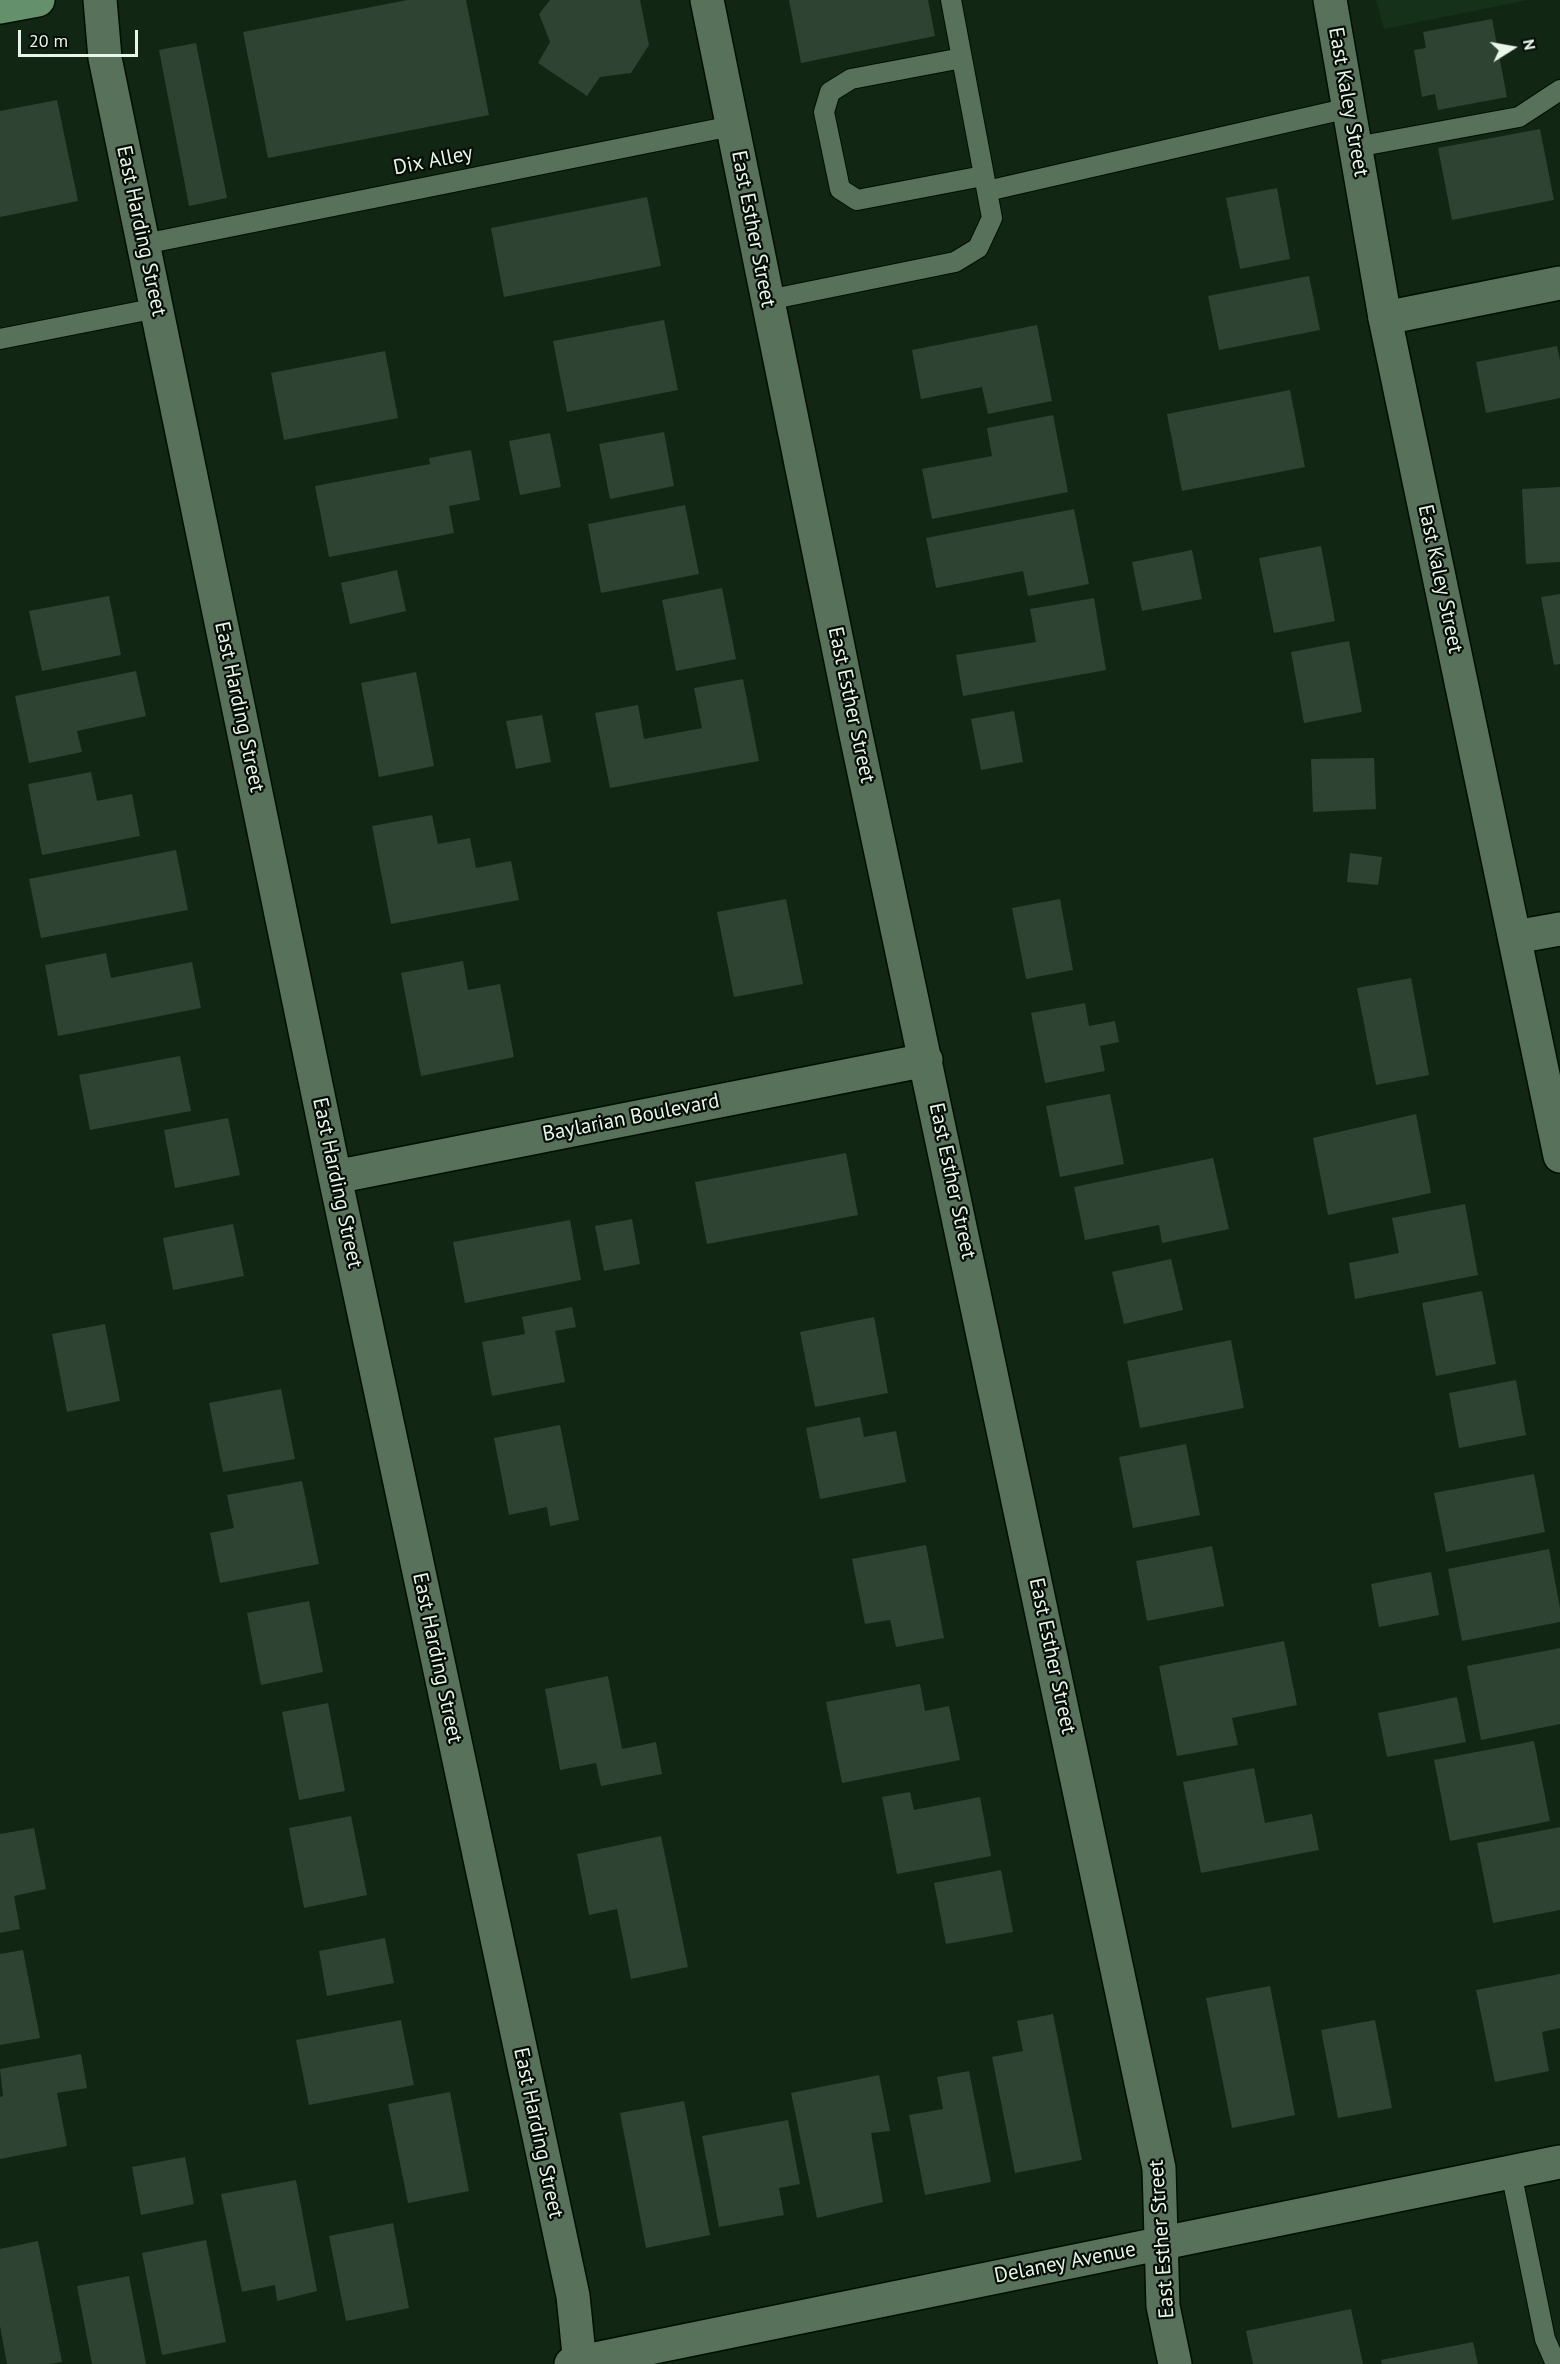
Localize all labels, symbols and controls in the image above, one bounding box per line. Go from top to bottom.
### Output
scale bar [21,18,141,56]
north arrow [1482,18,1542,78]
street label: East Kaley Street [1322,25,1374,179]
text: 20 m [29,29,68,52]
text: N [1519,37,1540,52]
street label: Dix Alley [391,141,475,181]
street label: East Harding Street [111,143,171,319]
street label: East Esther Street [725,149,781,309]
street label: East Kaley Street [1412,502,1468,656]
street label: East Harding Street [209,619,269,795]
street label: East Esther Street [822,625,880,785]
street label: Baylarian Boulevard [541,1089,721,1147]
street label: East Harding Street [307,1095,367,1271]
street label: East Esther Street [923,1101,981,1261]
street label: East Harding Street [407,1570,467,1746]
street label: East Esther Street [1023,1576,1081,1736]
street label: East Harding Street [508,2045,568,2221]
street label: East Esther Street [1144,2159,1180,2319]
street label: Delaney Avenue [992,2237,1138,2289]

